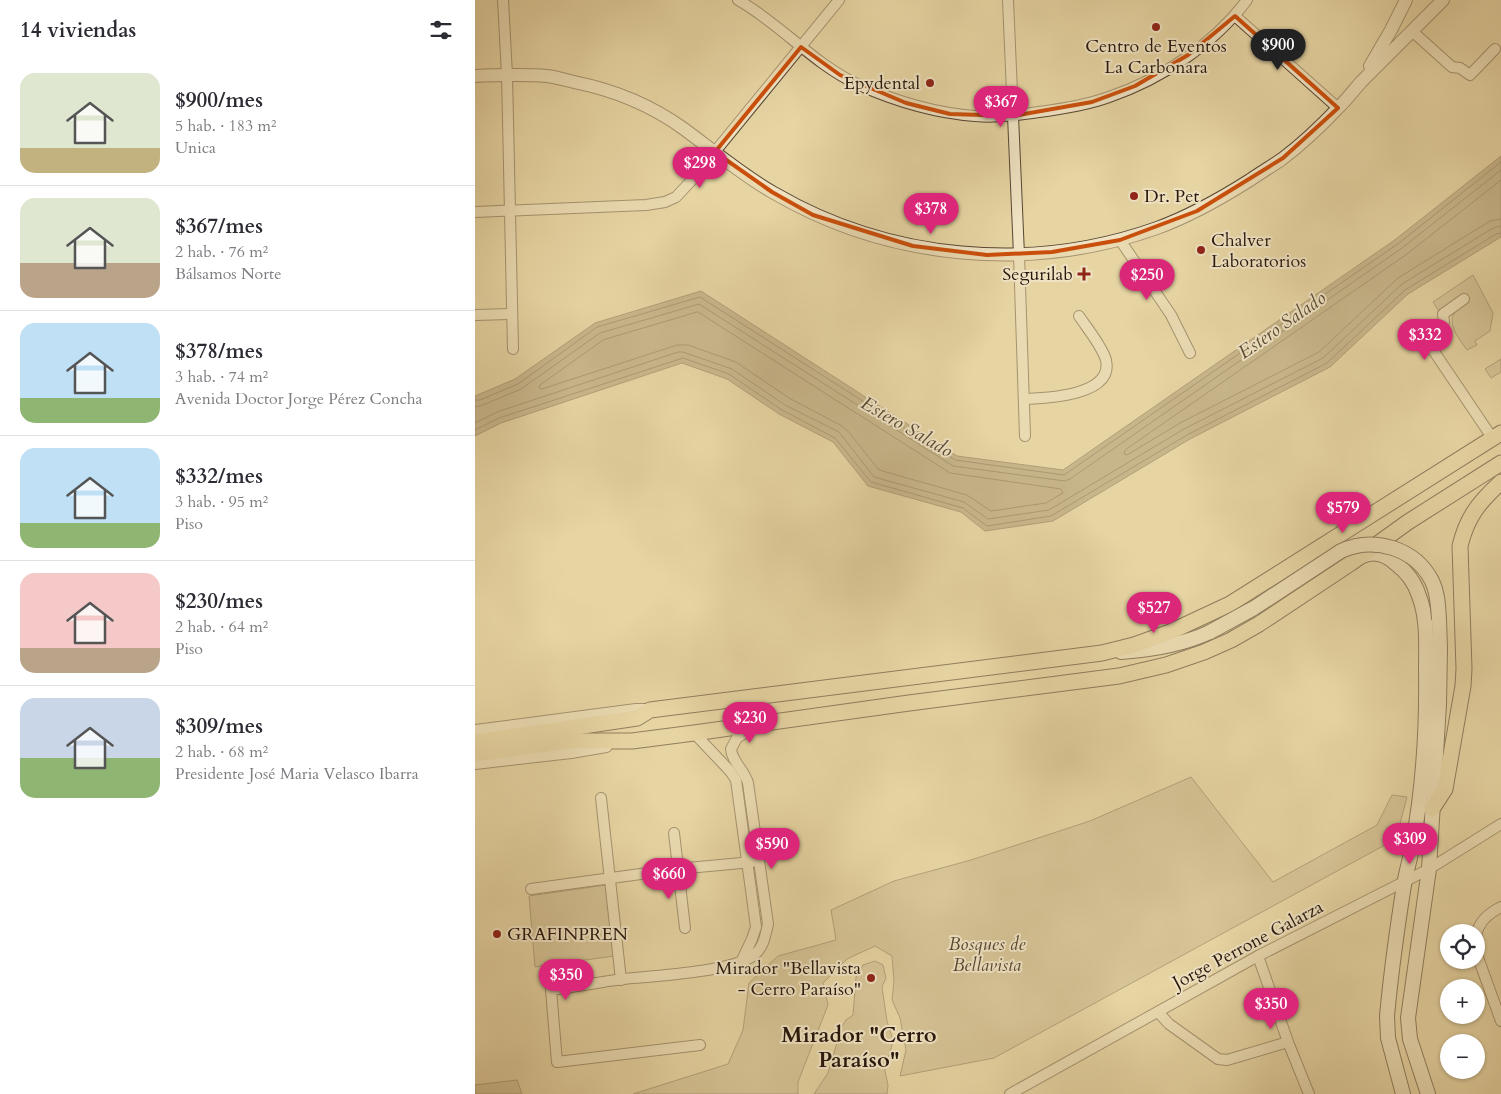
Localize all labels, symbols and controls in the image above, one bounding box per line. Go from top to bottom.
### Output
text: 14 viviendas [20,16,136,45]
icon: filters [427,16,455,44]
marker: Centro de Eventos La Carbonara [1150,21,1162,33]
pin: $900 [1248,28,1308,71]
place label: Centro de Eventos La Carbonara [1085,34,1227,80]
text: $900 [1262,34,1294,56]
place label: Epydental [844,71,920,96]
marker: Epydental [924,77,936,89]
text: $900/mes [175,86,263,115]
pin: $367 [971,86,1031,128]
text: $367 [985,91,1017,113]
icon: home [60,93,120,153]
text: 5 hab. · 183 m² [175,115,276,137]
text: Unica [175,137,216,159]
pin: $298 [670,146,730,189]
text: $298 [684,152,716,174]
place label: Dr. Pet [1144,184,1199,209]
marker: Dr. Pet [1128,190,1140,202]
pin: $378 [901,192,961,235]
text: $378 [915,198,947,220]
text: $367/mes [175,212,263,241]
icon: home [60,218,120,278]
place label: Chalver Laboratorios [1211,228,1306,274]
text: 2 hab. · 76 m² [175,241,268,263]
marker: Chalver Laboratorios [1195,244,1207,256]
pin: $250 [1117,258,1177,301]
place label: Segurilab [1002,262,1073,287]
text: Bálsamos Norte [175,263,281,285]
text: $250 [1131,264,1163,286]
marker: Segurilab [1077,267,1091,281]
water label: Estero Salado [1233,285,1331,365]
pin: $332 [1395,318,1455,361]
text: $332 [1409,324,1441,346]
text: $378/mes [175,337,263,366]
icon: home [60,343,120,403]
text: 3 hab. · 74 m² [175,366,268,388]
text: Avenida Doctor Jorge Pérez Concha [175,388,423,410]
water label: Estero Salado [856,390,958,464]
text: $332/mes [175,462,263,491]
icon: home [60,468,120,528]
text: 3 hab. · 95 m² [175,491,268,513]
pin: $579 [1313,492,1373,534]
text: $579 [1327,497,1359,519]
text: Piso [175,513,203,535]
text: $230/mes [175,587,263,616]
pin: $527 [1124,592,1184,634]
icon: home [60,593,120,653]
text: $527 [1138,597,1170,619]
text: 2 hab. · 64 m² [175,616,268,638]
text: Piso [175,638,203,660]
pin: $230 [720,702,780,744]
text: $230 [734,707,766,729]
text: $309/mes [175,712,263,741]
icon: home [60,718,120,778]
text: 2 hab. · 68 m² [175,741,268,763]
text: Presidente José Maria Velasco Ibarra [175,763,419,785]
pin: $309 [1380,822,1440,865]
pin: $590 [742,828,802,870]
text: $309 [1394,828,1426,850]
text: $590 [756,833,788,855]
pin: $660 [639,858,699,900]
text: $660 [653,863,685,885]
street label: Jorge Perrone Galarza [1166,895,1328,997]
place label: GRAFINPREN [507,922,629,947]
map controls [1440,924,1485,1079]
button: locate [1440,924,1485,969]
marker: GRAFINPREN [491,928,503,940]
park label: Bosques de Bellavista [949,932,1026,978]
place label: Mirador "Bellavista - Cerro Paraíso" [716,956,861,1002]
pin: $350 [536,958,596,1001]
text: $350 [550,964,582,986]
marker: Mirador "Bellavista - Cerro Paraíso" [865,972,877,984]
button: + [1440,979,1485,1024]
pin: $350 [1241,988,1301,1030]
text: $350 [1255,993,1287,1015]
district label: Mirador "Cerro Paraíso" [781,1020,937,1075]
button: − [1440,1034,1485,1079]

